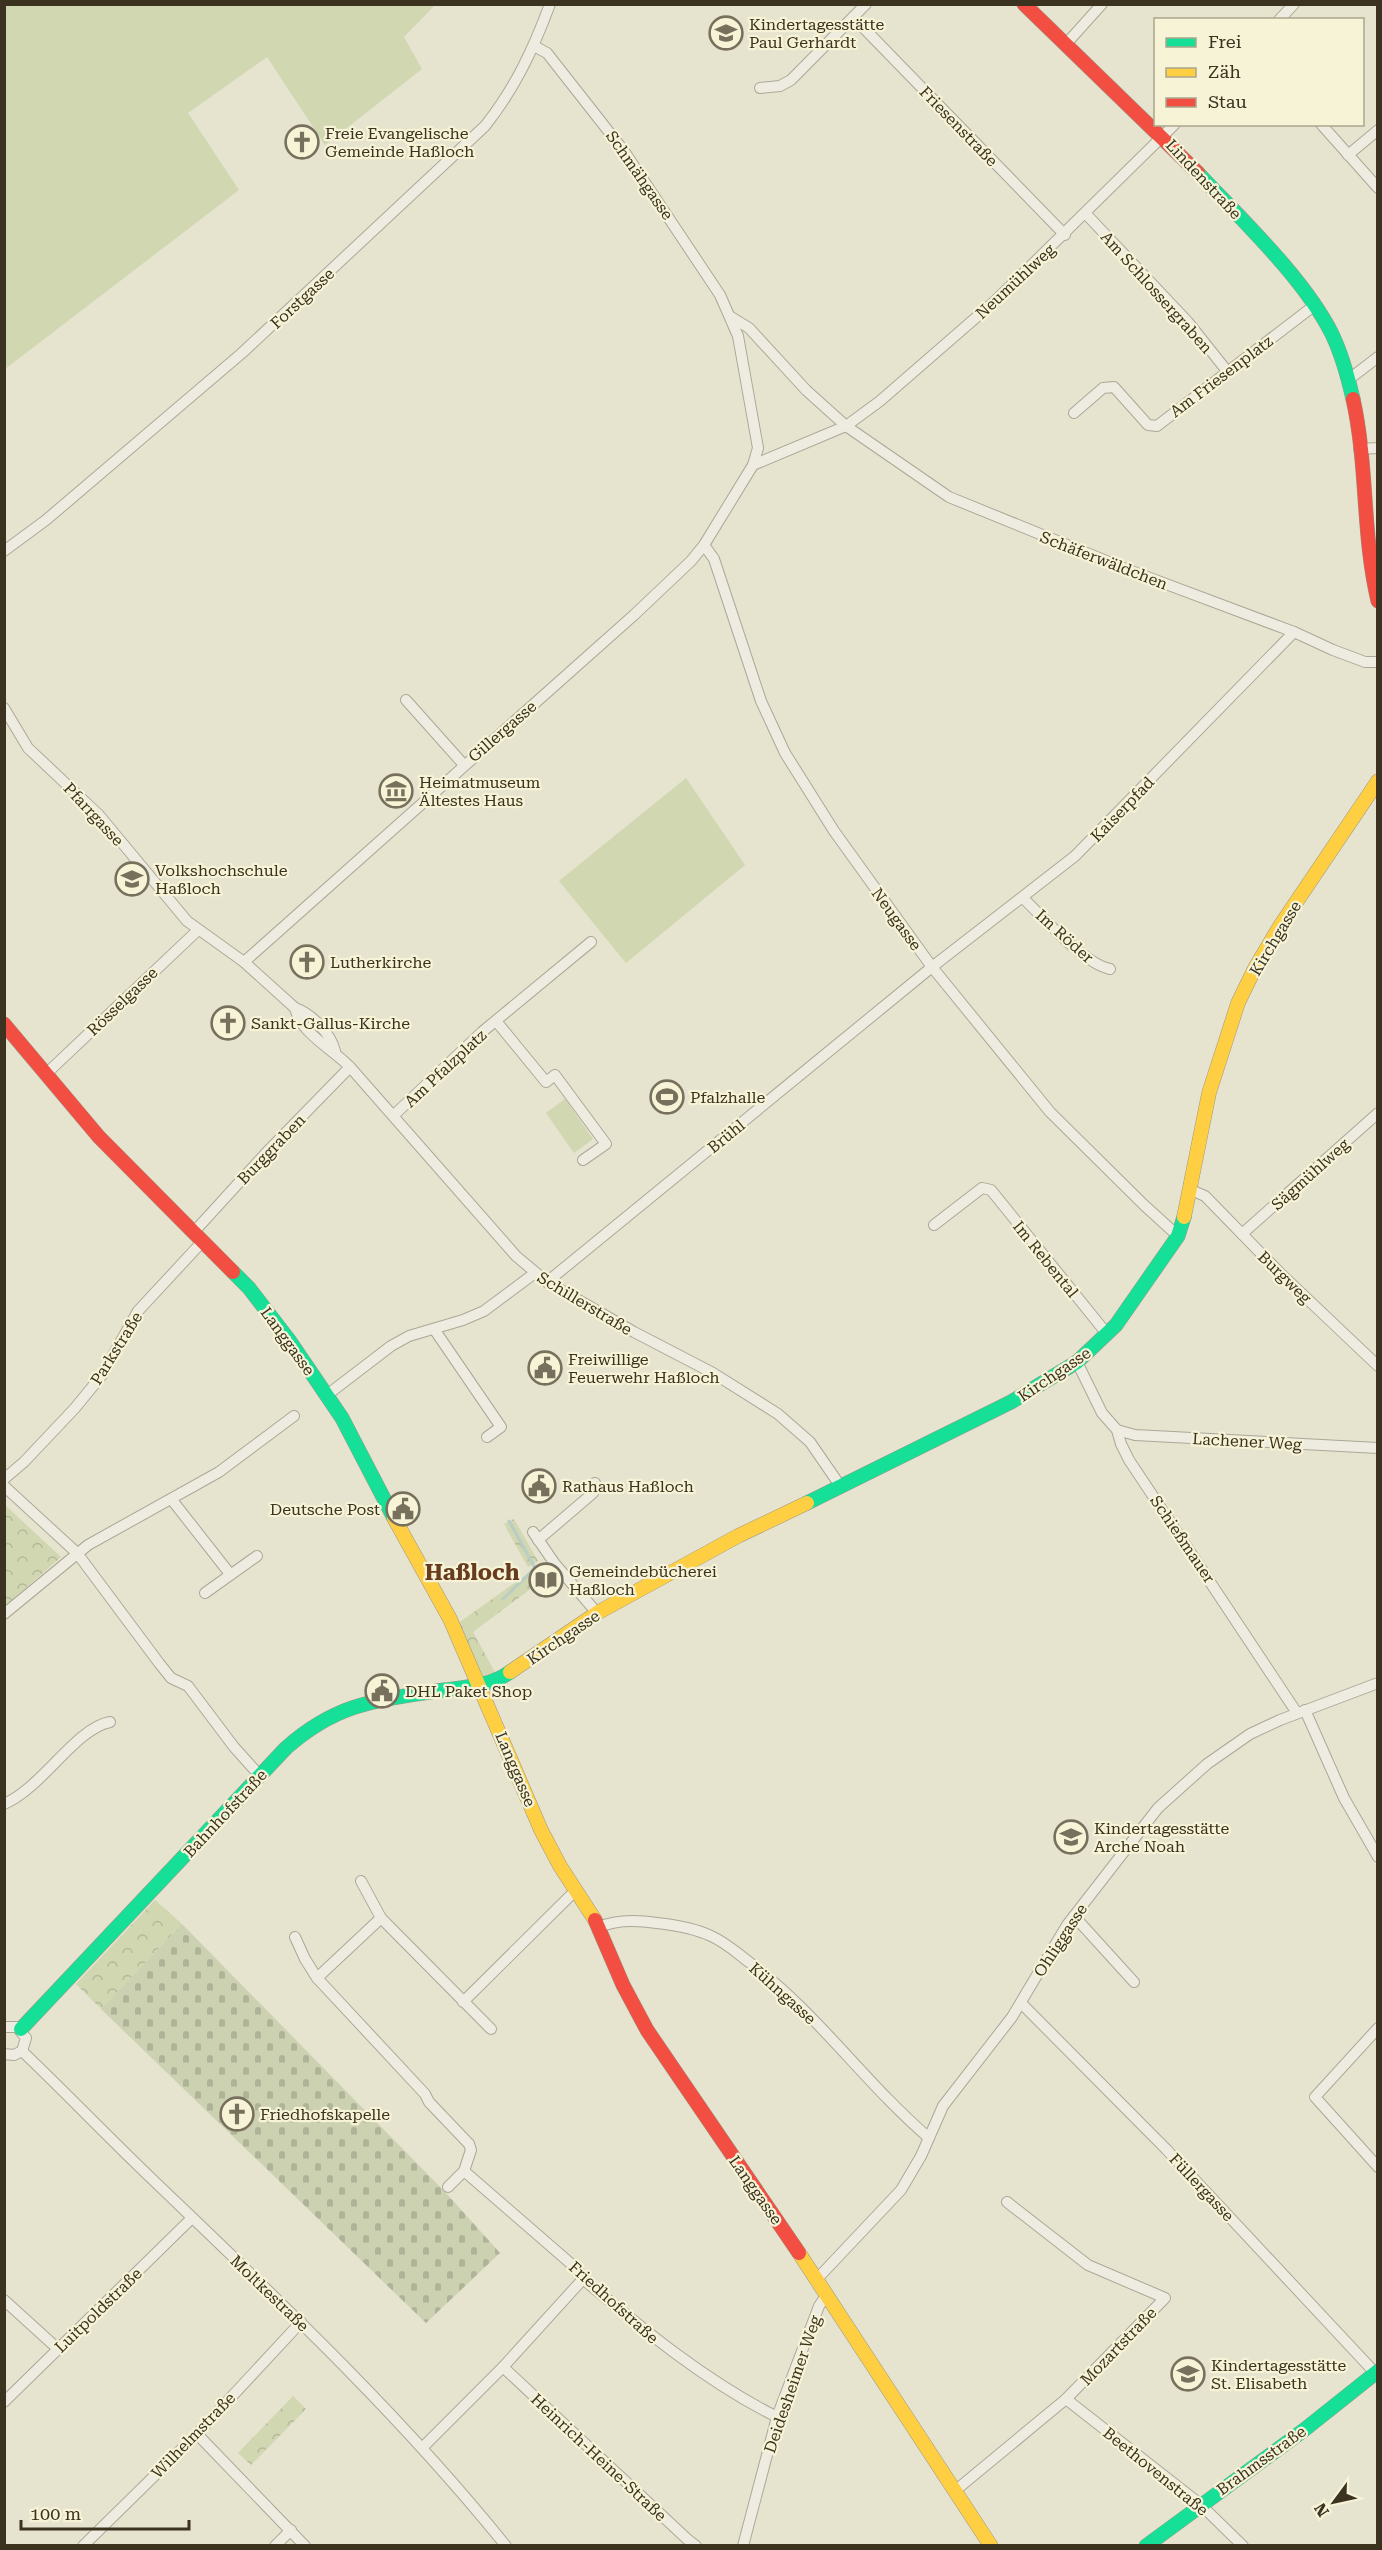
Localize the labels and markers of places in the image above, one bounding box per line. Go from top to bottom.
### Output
school or university icon: Kindertagesstätte Paul Gerhardt [708,15,744,51]
place label: Kindertagesstätte Paul Gerhardt [749,15,884,52]
church icon: Freie Evangelische Gemeinde Haßloch [284,124,320,160]
place label: Freie Evangelische Gemeinde Haßloch [325,124,474,161]
museum icon: Heimatmuseum Ältestes Haus [378,773,414,809]
place label: Heimatmuseum Ältestes Haus [419,773,541,810]
school or university icon: Volkshochschule Haßloch [114,861,150,897]
place label: Volkshochschule Haßloch [155,861,288,898]
church icon: Lutherkirche [289,944,325,980]
place label: Lutherkirche [330,953,431,972]
church icon: Sankt-Gallus-Kirche [210,1005,246,1041]
place label: Sankt-Gallus-Kirche [251,1014,410,1033]
sports icon: Pfalzhalle [649,1079,685,1115]
place label: Pfalzhalle [690,1088,765,1107]
public building icon: Freiwillige Feuerwehr Haßloch [527,1350,563,1386]
place label: Freiwillige Feuerwehr Haßloch [568,1350,720,1387]
public building icon: Rathaus Haßloch [521,1468,557,1504]
place label: Rathaus Haßloch [562,1477,694,1496]
public building icon: Deutsche Post [385,1491,421,1527]
place label: Deutsche Post [270,1500,380,1519]
library icon: Gemeindebücherei Haßloch [528,1562,564,1598]
place label: Gemeindebücherei Haßloch [569,1562,717,1599]
public building icon: DHL Paket Shop [364,1673,400,1709]
place label: DHL Paket Shop [405,1682,532,1701]
school or university icon: Kindertagesstätte Arche Noah [1053,1819,1089,1855]
place label: Kindertagesstätte Arche Noah [1094,1819,1229,1856]
church icon: Friedhofskapelle [219,2096,255,2132]
place label: Friedhofskapelle [260,2105,390,2124]
school or university icon: Kindertagesstätte St. Elisabeth [1170,2356,1206,2392]
place label: Kindertagesstätte St. Elisabeth [1211,2356,1346,2393]

